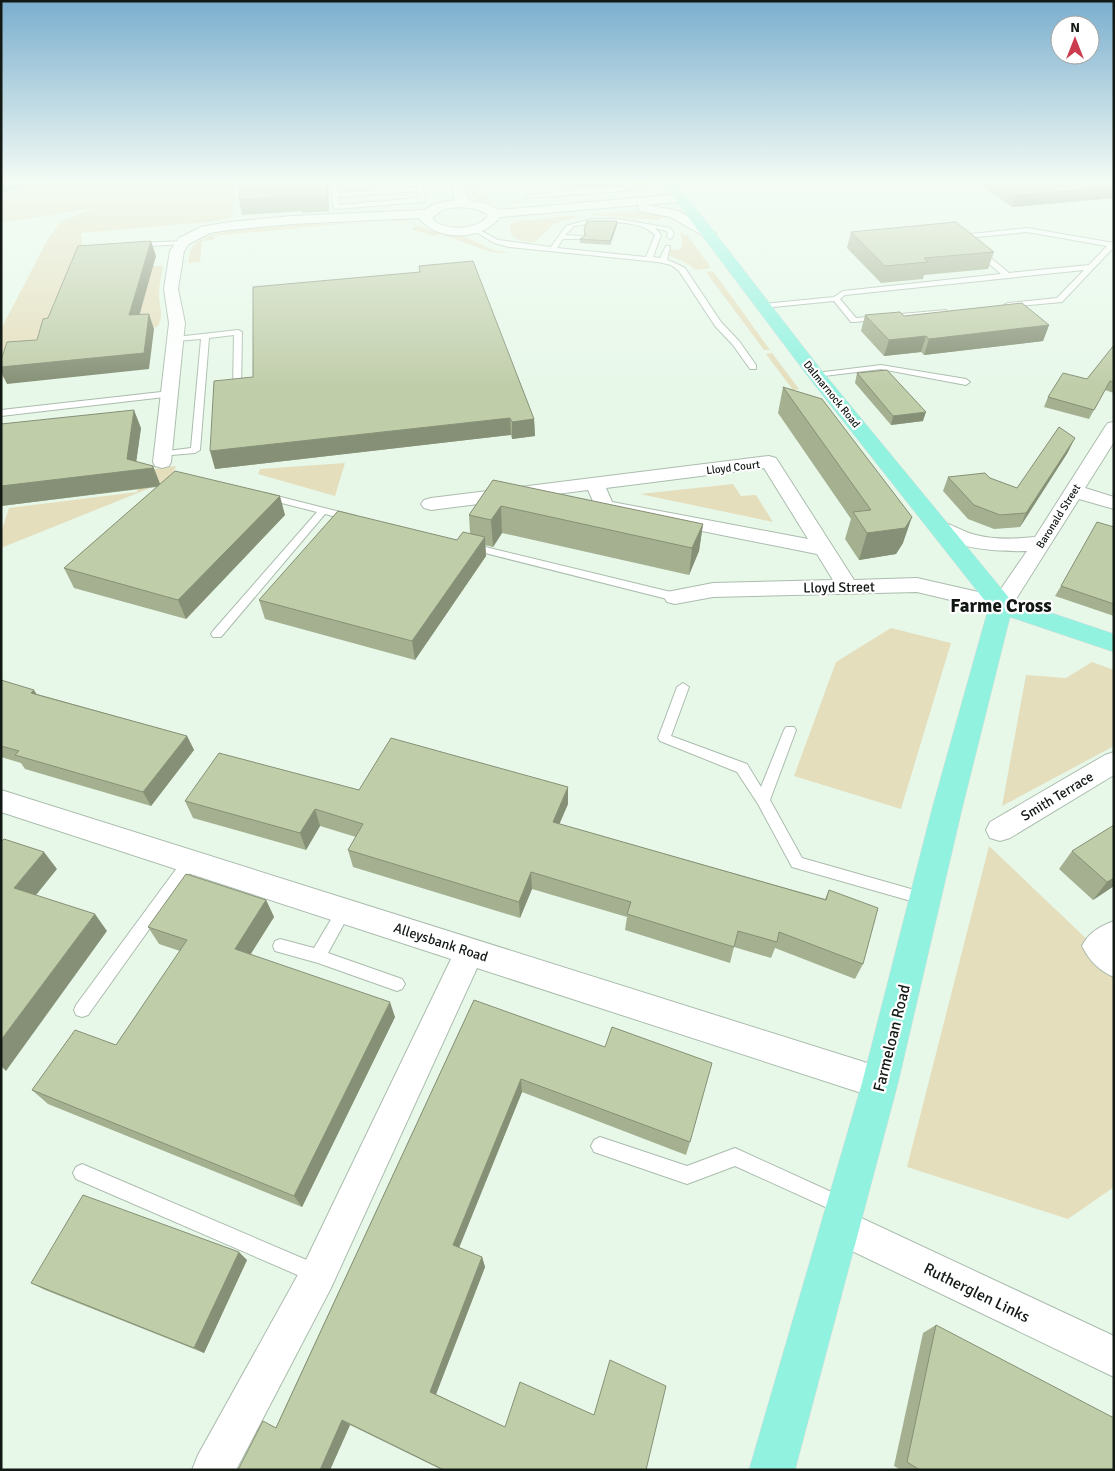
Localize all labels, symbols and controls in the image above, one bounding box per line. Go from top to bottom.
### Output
north arrow [1050,15,1100,65]
text: N [1070,19,1080,36]
street label: Dalmarnock Road [801,358,863,431]
street label: Lloyd Court [705,458,761,477]
street label: Baronald Street [1033,482,1083,551]
street label: Lloyd Street [803,578,875,597]
district label: Farme Cross [950,594,1052,618]
street label: Smith Terrace [1018,768,1097,825]
street label: Alleysbank Road [392,919,490,966]
street label: Farmeloan Road [869,982,915,1094]
street label: Rutherglen Links [920,1259,1033,1327]

